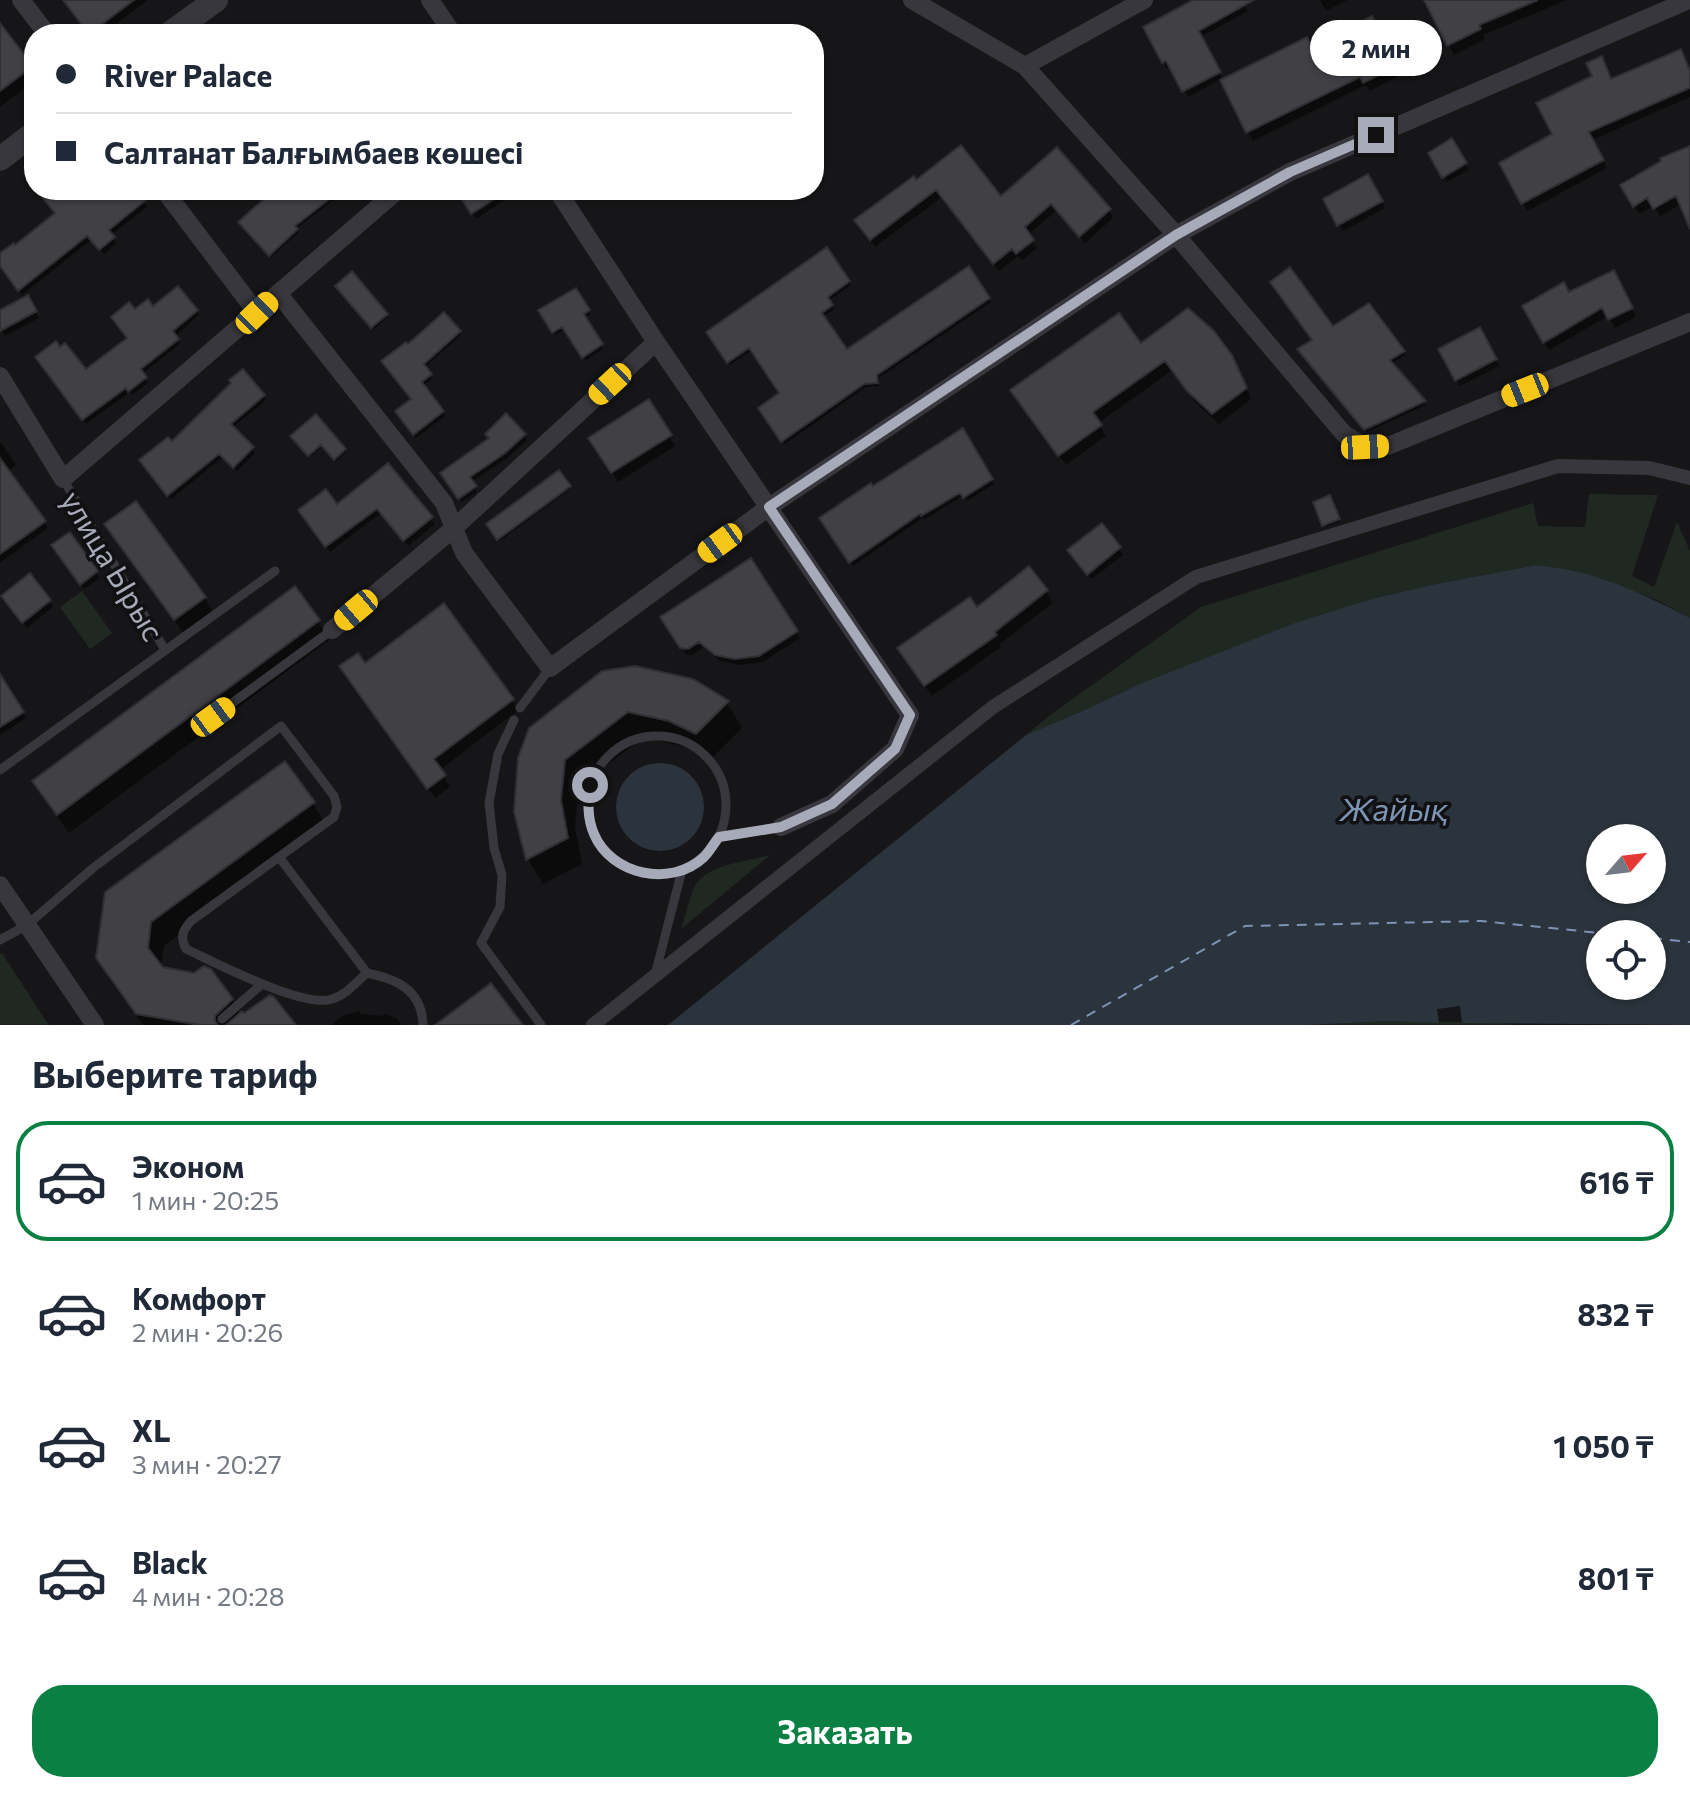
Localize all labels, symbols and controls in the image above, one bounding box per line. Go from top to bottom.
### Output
callout: 2 мин [1310,19,1442,75]
text: 2 мин [1341,32,1411,63]
text: River Palace [104,56,272,93]
route end [1358,117,1394,153]
text: Салтанат Балғымбаев көшесі [104,133,523,170]
car [231,288,283,338]
car [584,359,636,409]
car [1498,370,1552,410]
car [1340,434,1390,460]
street label: улица Ырыс [55,483,173,647]
car [694,519,746,567]
car [330,585,382,635]
car [187,693,239,741]
route start [572,767,608,803]
water label: Жайық [1338,788,1449,828]
north arrow [1586,824,1666,904]
map controls [1586,824,1666,1000]
button: locate [1586,920,1666,1000]
text: Выберите тариф [32,1051,317,1095]
icon: car [36,1145,108,1217]
text: Эконом [132,1147,244,1184]
text: 616 ₸ [1579,1163,1654,1200]
text: 1 мин · 20:25 [132,1184,279,1215]
icon: car [36,1277,108,1349]
text: Комфорт [132,1279,266,1316]
text: 832 ₸ [1577,1295,1654,1332]
text: 2 мин · 20:26 [132,1316,283,1347]
icon: car [36,1409,108,1481]
text: XL [132,1411,171,1448]
text: 1 050 ₸ [1553,1427,1654,1464]
text: 3 мин · 20:27 [132,1448,282,1479]
icon: car [36,1541,108,1613]
text: Black [132,1543,208,1580]
text: 801 ₸ [1578,1559,1654,1596]
text: 4 мин · 20:28 [132,1580,284,1611]
button: Заказать [32,1685,1658,1777]

